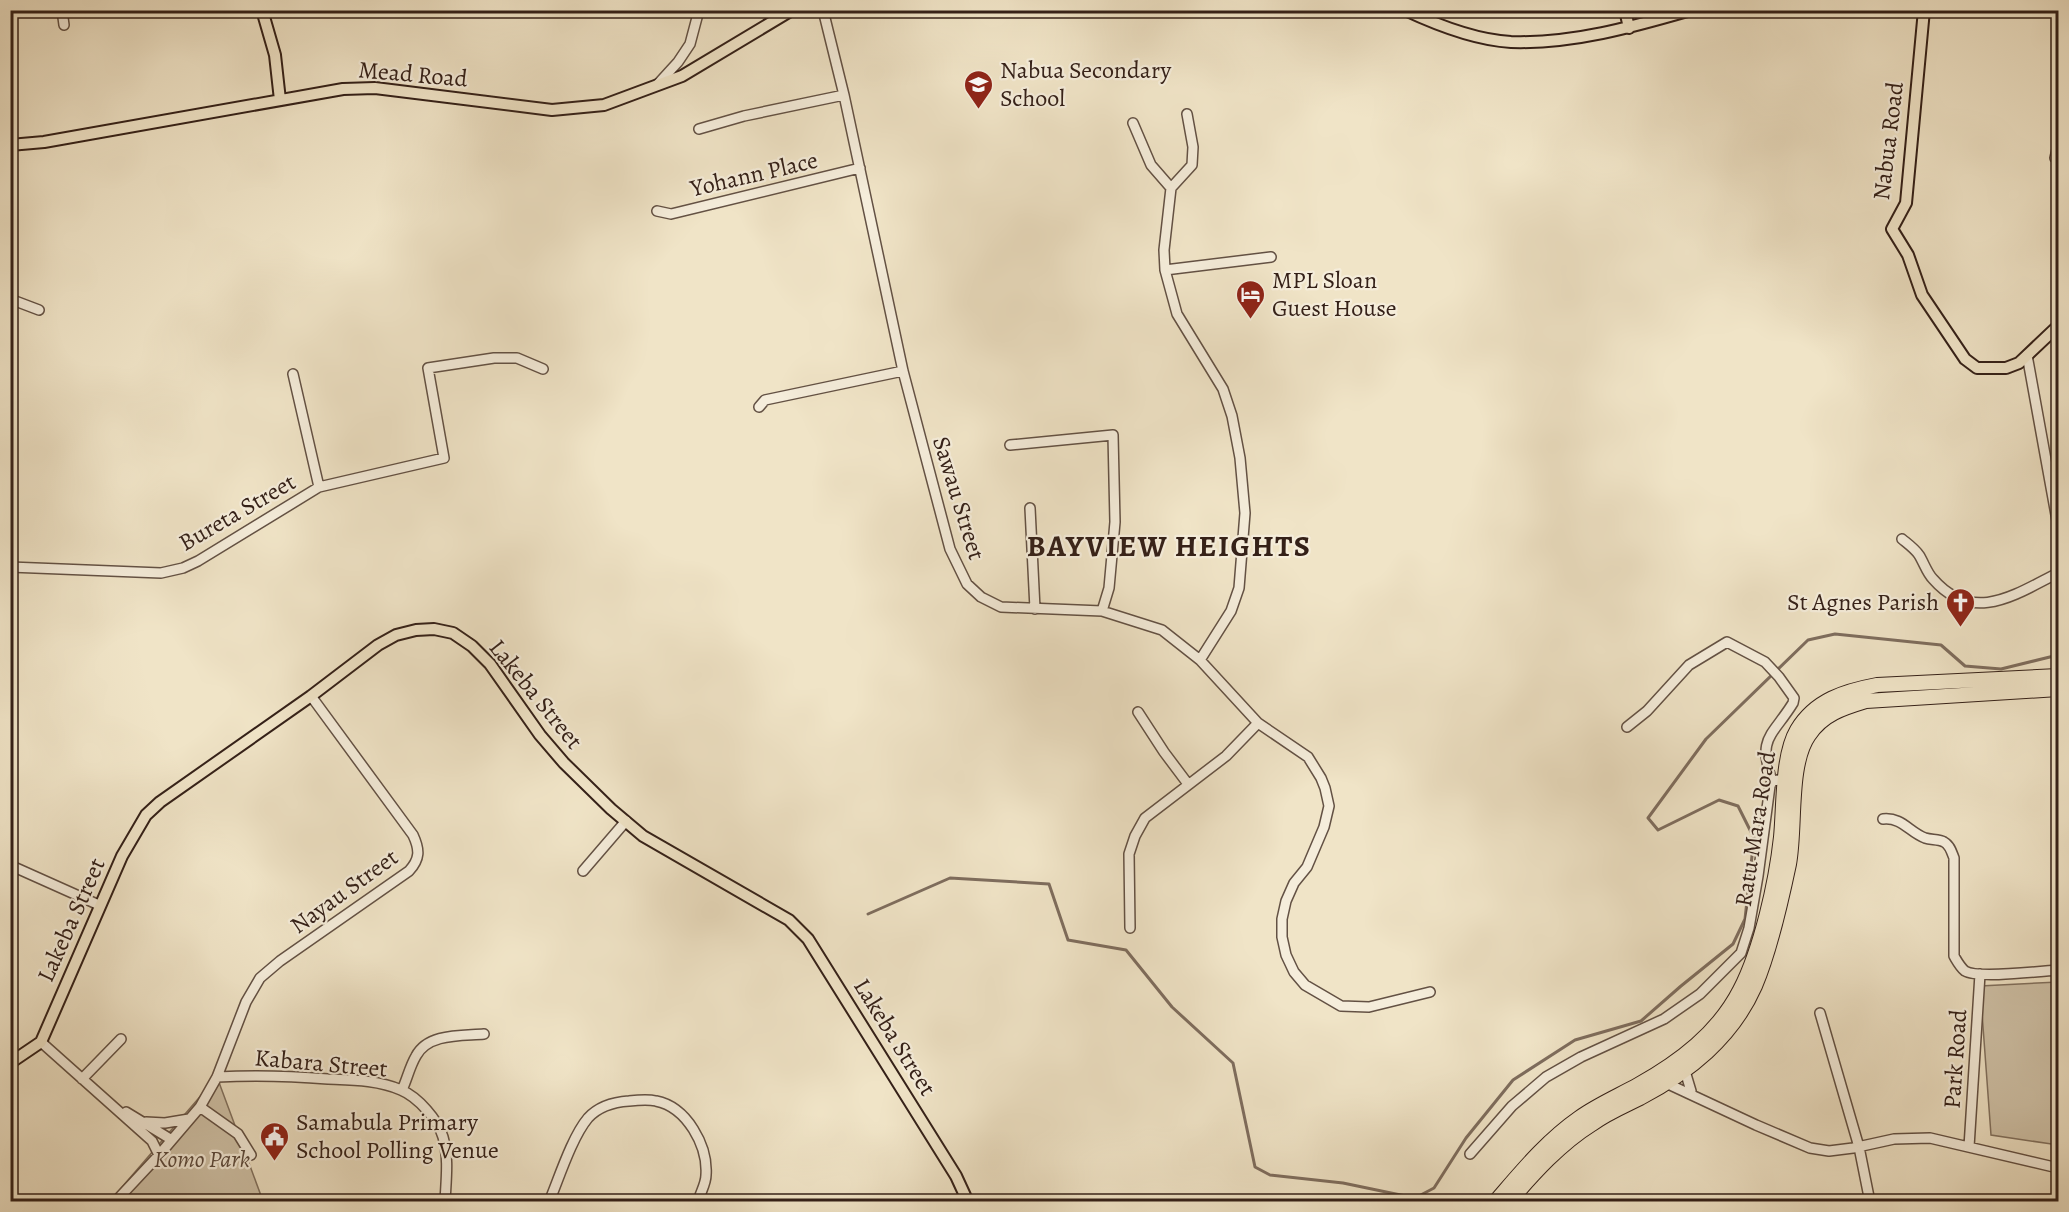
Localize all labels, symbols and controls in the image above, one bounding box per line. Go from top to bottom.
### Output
street label: Mead Road [357,53,469,95]
place label: Nabua Secondary School [1000,54,1172,114]
school or university icon: Nabua Secondary School [963,68,995,110]
street label: Nabua Road [1865,80,1911,202]
street label: Yohann Place [686,144,821,204]
place label: MPL Sloan Guest House [1272,264,1397,324]
hotel icon: MPL Sloan Guest House [1235,278,1267,320]
street label: Sawau Street [925,432,993,564]
street label: Bureta Street [173,466,301,558]
district label: BAYVIEW HEIGHTS [1027,526,1311,566]
place label: St Agnes Parish [1787,586,1939,618]
church icon: St Agnes Parish [1944,586,1976,628]
street label: Lakeba Street [482,632,590,756]
street label: Ratu Mara Road [1727,749,1783,909]
street label: Nayau Street [284,841,404,941]
street label: Lakeba Street [29,853,113,987]
street label: Lakeba Street [846,972,944,1102]
street label: Park Road [1936,1008,1974,1110]
street label: Kabara Street [253,1041,389,1085]
place label: Samabula Primary School Polling Venue [296,1106,499,1166]
public building icon: Samabula Primary School Polling Venue [259,1120,291,1162]
park label: Komo Park [154,1143,251,1175]

